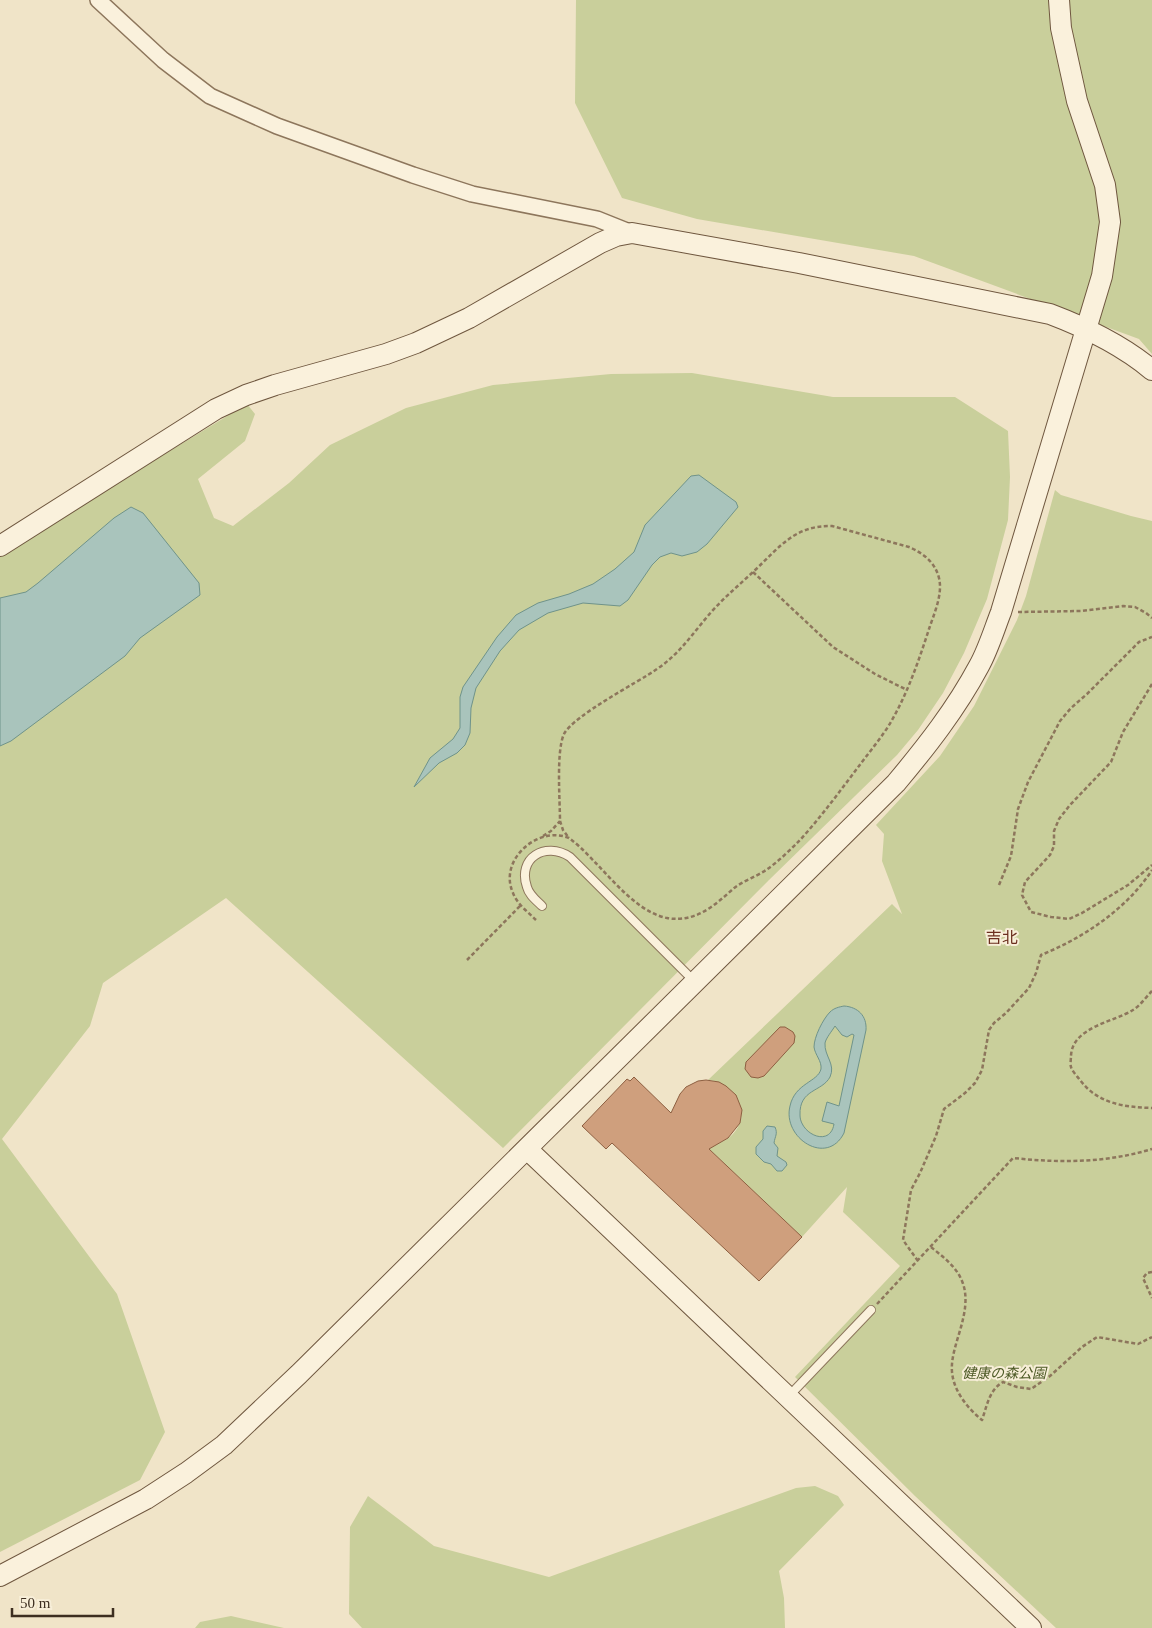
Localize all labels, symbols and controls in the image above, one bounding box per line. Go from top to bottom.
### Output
district label: 吉北 [986,929,1018,946]
park label: 健康の森公園 [962,1366,1048,1381]
scale bar [12,1586,114,1618]
text: 50 m [20,1595,51,1611]

